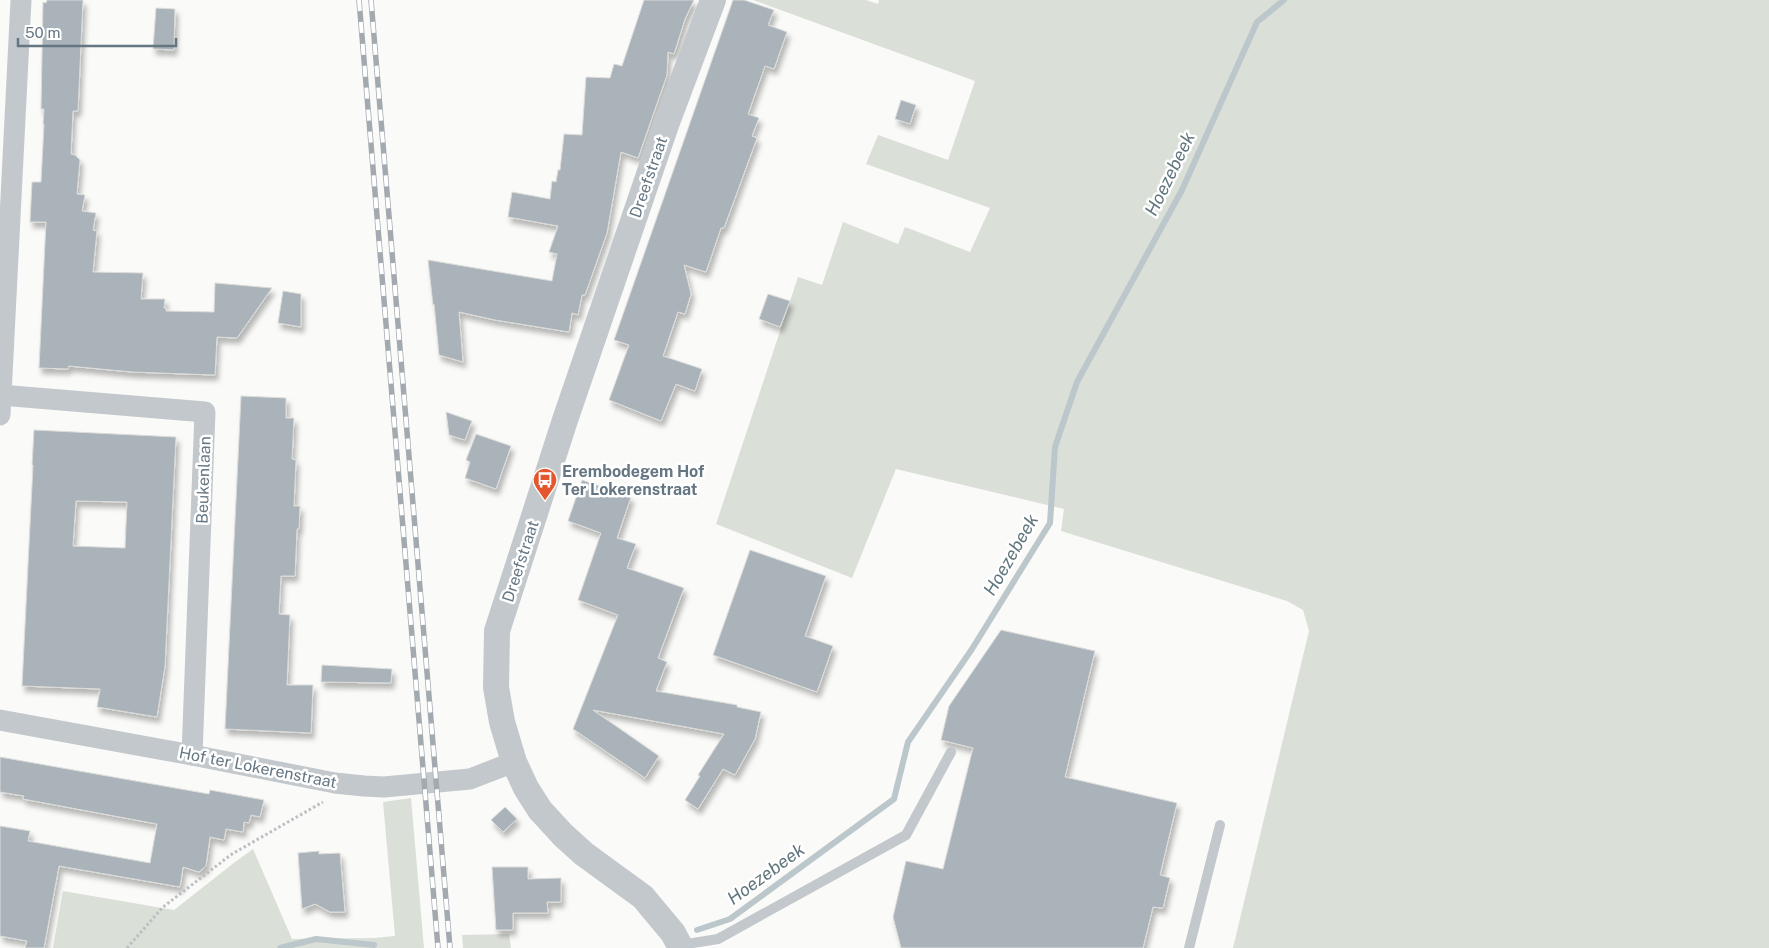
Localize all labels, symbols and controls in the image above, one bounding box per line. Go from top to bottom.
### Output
scale bar [18,15,175,47]
text: 50 m [25,24,60,41]
water label: Hoezebeek [1140,128,1199,219]
street label: Dreefstraat [626,134,671,220]
street label: Beukenlaan [192,436,215,524]
place label: Erembodegem Hof Ter Lokerenstraat [562,462,705,499]
bus stop icon: Erembodegem Hof Ter Lokerenstraat [532,467,558,501]
water label: Hoezebeek [979,510,1042,599]
street label: Dreefstraat [498,518,543,604]
street label: Hof ter Lokerenstraat [178,743,338,792]
water label: Hoezebeek [723,838,809,909]

